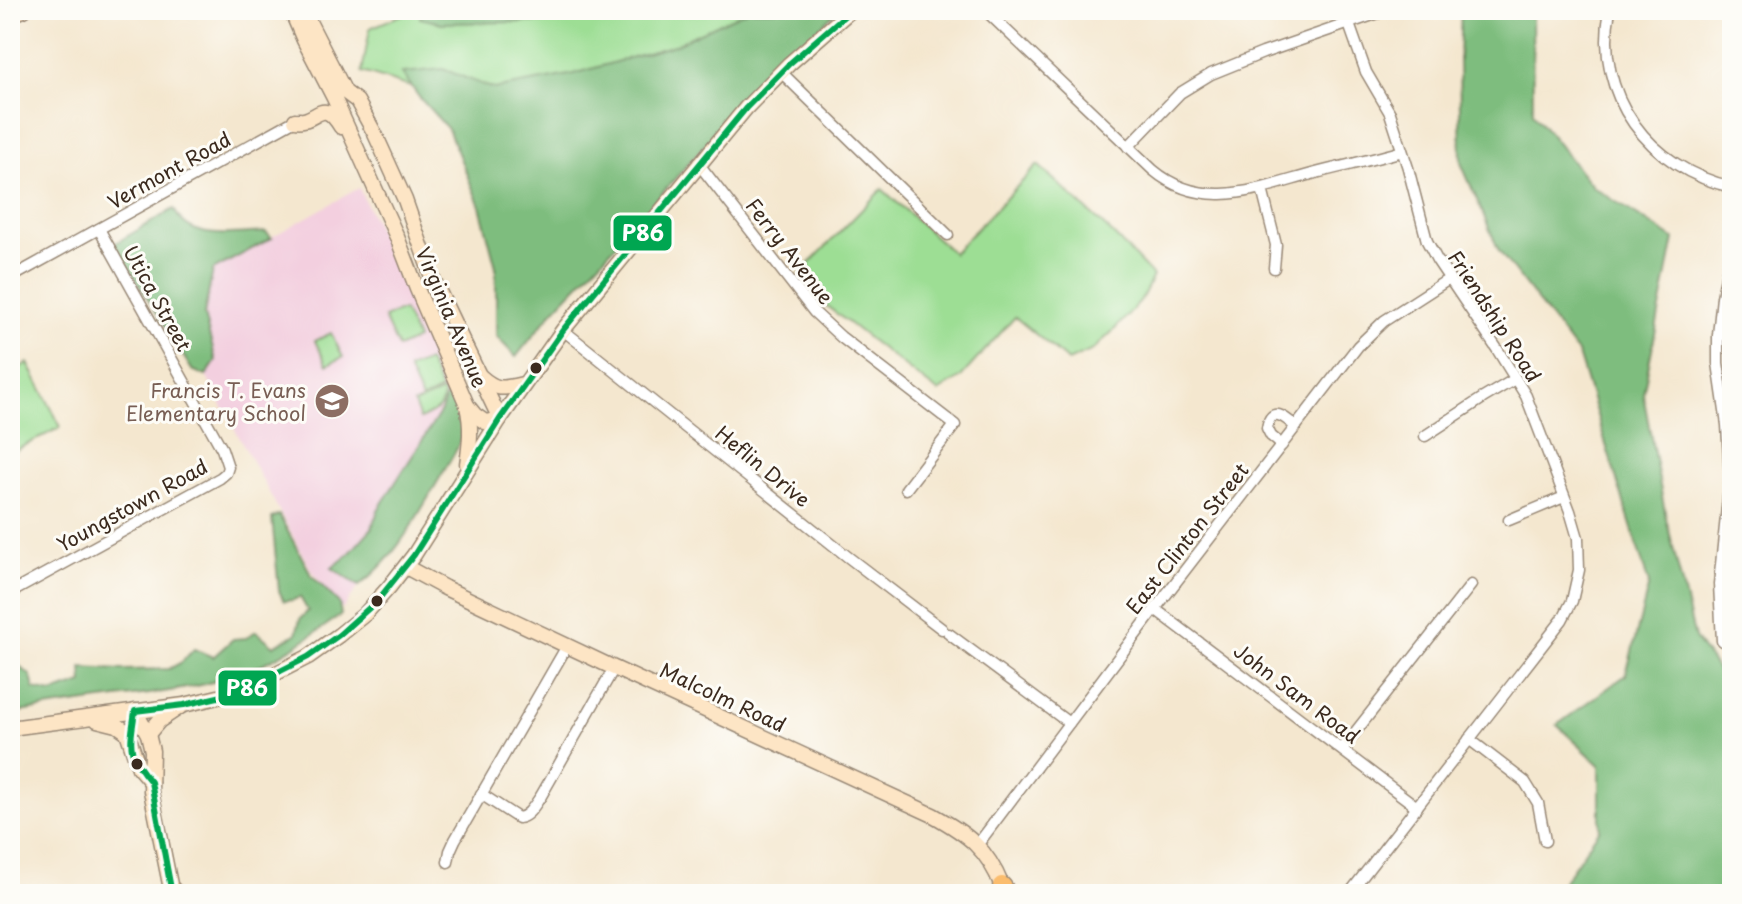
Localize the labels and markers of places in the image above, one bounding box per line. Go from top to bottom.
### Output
unlabelled marker [528,360,544,376]
place label: Francis T. Evans Elementary School [126,375,306,428]
school or university icon: Francis T. Evans Elementary School [313,382,351,420]
unlabelled marker [369,593,385,609]
unlabelled marker [129,756,145,772]

